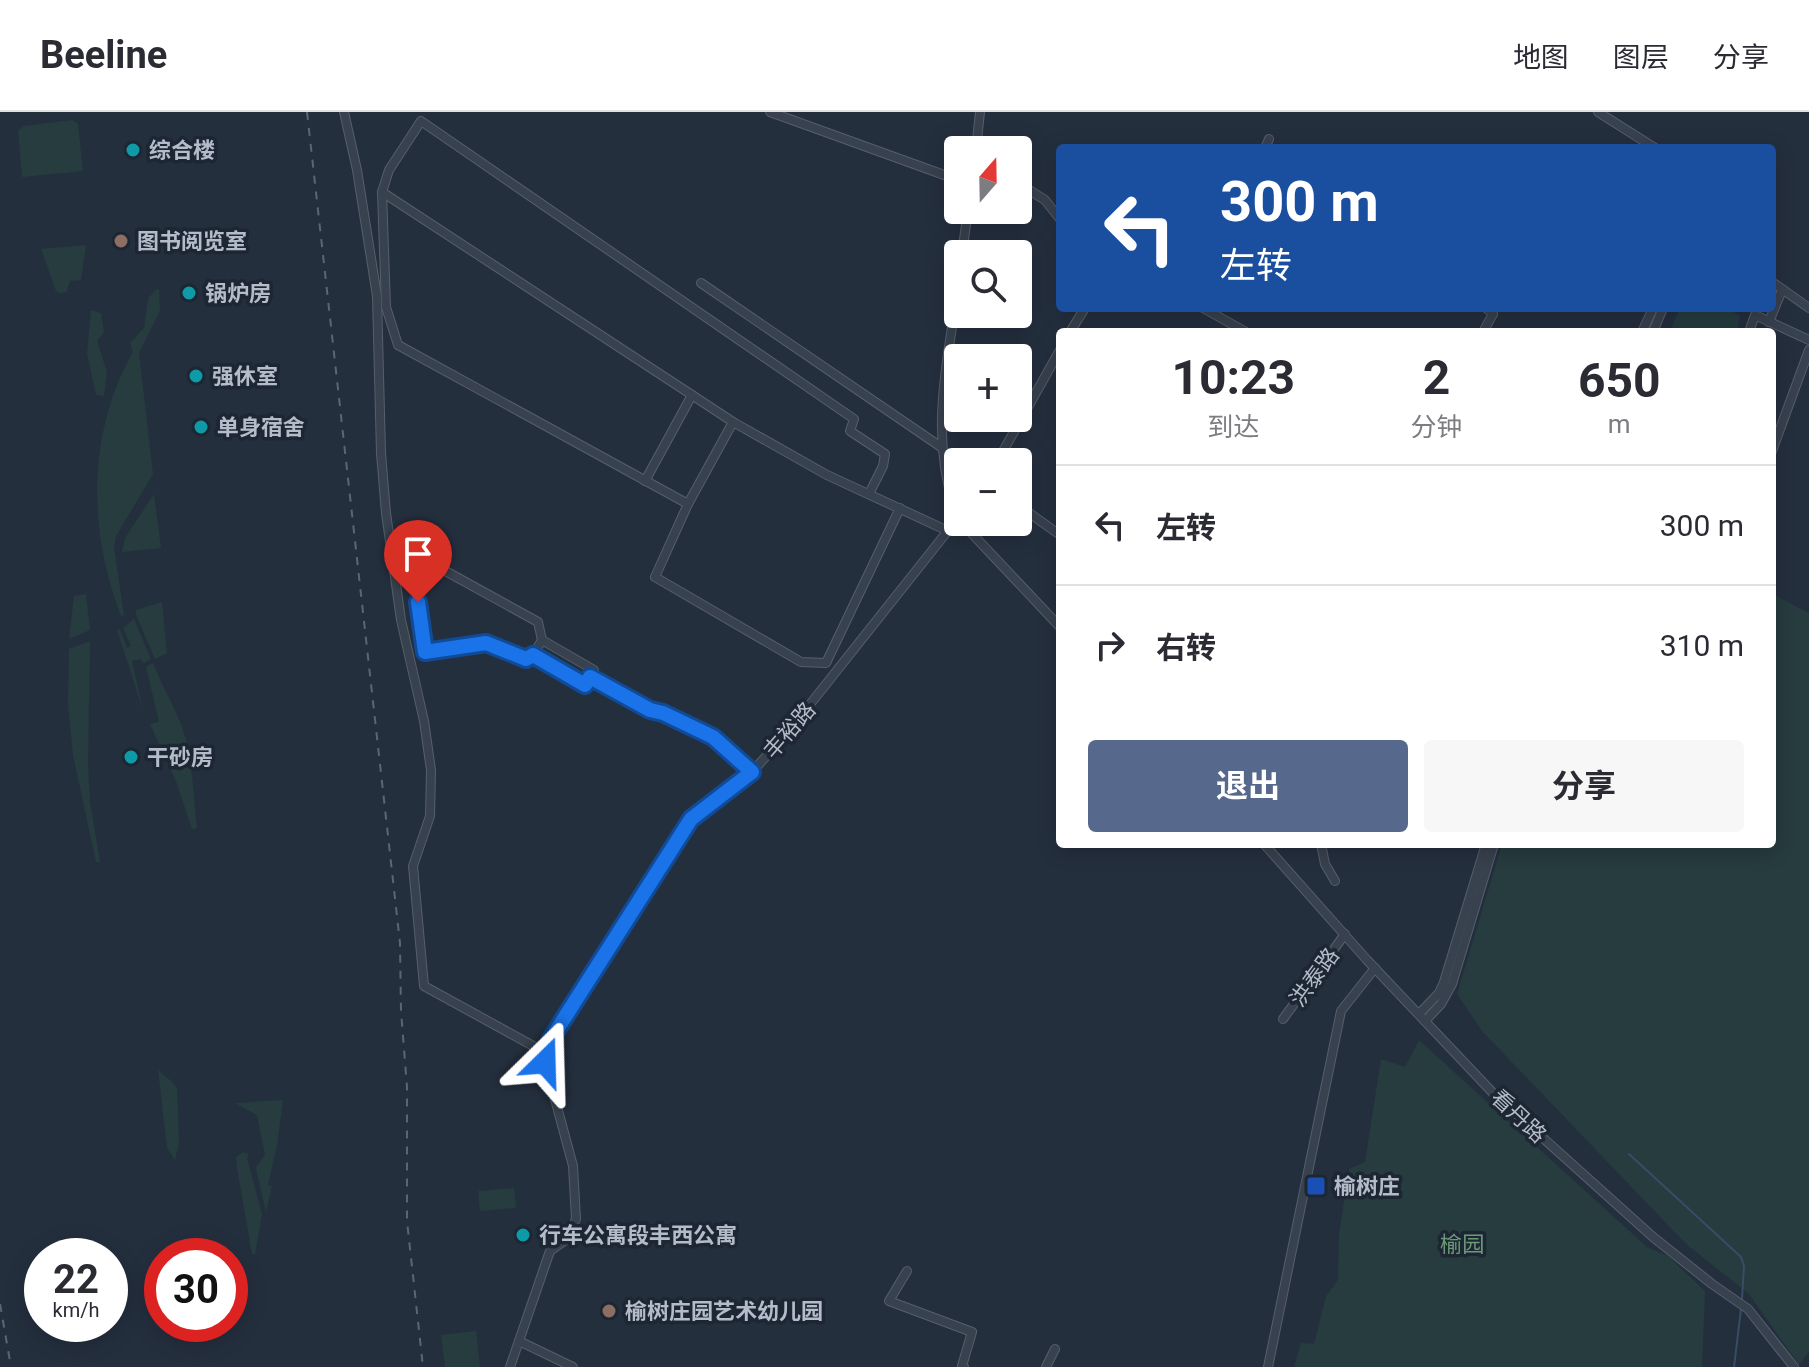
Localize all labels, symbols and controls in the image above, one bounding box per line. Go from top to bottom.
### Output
text: Beeline [40,33,167,77]
text: 地图 [1513,41,1569,74]
text: 图层 [1613,41,1669,74]
text: 分享 [1713,41,1769,74]
north arrow [944,136,1032,224]
map controls [944,136,1032,536]
place label: 综合楼 [149,138,215,163]
marker: 综合楼 [124,141,142,159]
text: 300 m [1220,169,1379,235]
icon: left [1088,176,1192,280]
place label: 图书阅览室 [137,229,247,254]
marker: 图书阅览室 [112,232,130,250]
button: search [944,240,1032,328]
text: 左转 [1220,245,1292,287]
place label: 锅炉房 [205,281,271,306]
marker: 锅炉房 [180,284,198,302]
button: + [944,344,1032,432]
text: 10:23 [1171,349,1295,406]
text: 2 [1423,349,1450,406]
text: 650 [1578,352,1661,409]
place label: 强休室 [212,364,278,389]
marker: 强休室 [187,367,205,385]
text: m [1608,409,1631,439]
text: 到达 [1207,412,1259,442]
text: 分钟 [1411,412,1463,442]
place label: 单身宿舍 [217,415,305,440]
marker: 单身宿舍 [192,418,210,436]
button: − [944,448,1032,536]
icon: left [1088,503,1132,547]
text: 300 m [1660,508,1744,543]
text: 左转 [1156,510,1216,545]
pin [384,520,452,602]
icon: arrive [396,532,440,576]
icon: right [1088,623,1132,667]
text: 310 m [1660,628,1744,663]
text: 右转 [1156,630,1216,665]
street label: 丰裕路 [758,697,820,763]
button: 退出 [1088,740,1408,832]
button: 分享 [1424,740,1744,832]
place label: 干砂房 [147,745,213,770]
marker: 干砂房 [122,748,140,766]
street label: 洪泰路 [1285,943,1344,1011]
position arrow [503,1020,587,1104]
street label: 看丹路 [1486,1085,1551,1148]
place label: 榆树庄 [1334,1174,1400,1199]
marker: 榆树庄 [1305,1175,1327,1197]
place label: 行车公寓段丰西公寓 [539,1223,737,1248]
marker: 行车公寓段丰西公寓 [514,1226,532,1244]
park label: 榆园 [1440,1232,1484,1257]
speed limit sign: 30 [144,1238,248,1342]
text: 22 [53,1256,99,1303]
text: km/h [53,1298,99,1322]
place label: 榆树庄园艺术幼儿园 [625,1299,823,1324]
marker: 榆树庄园艺术幼儿园 [600,1302,618,1320]

